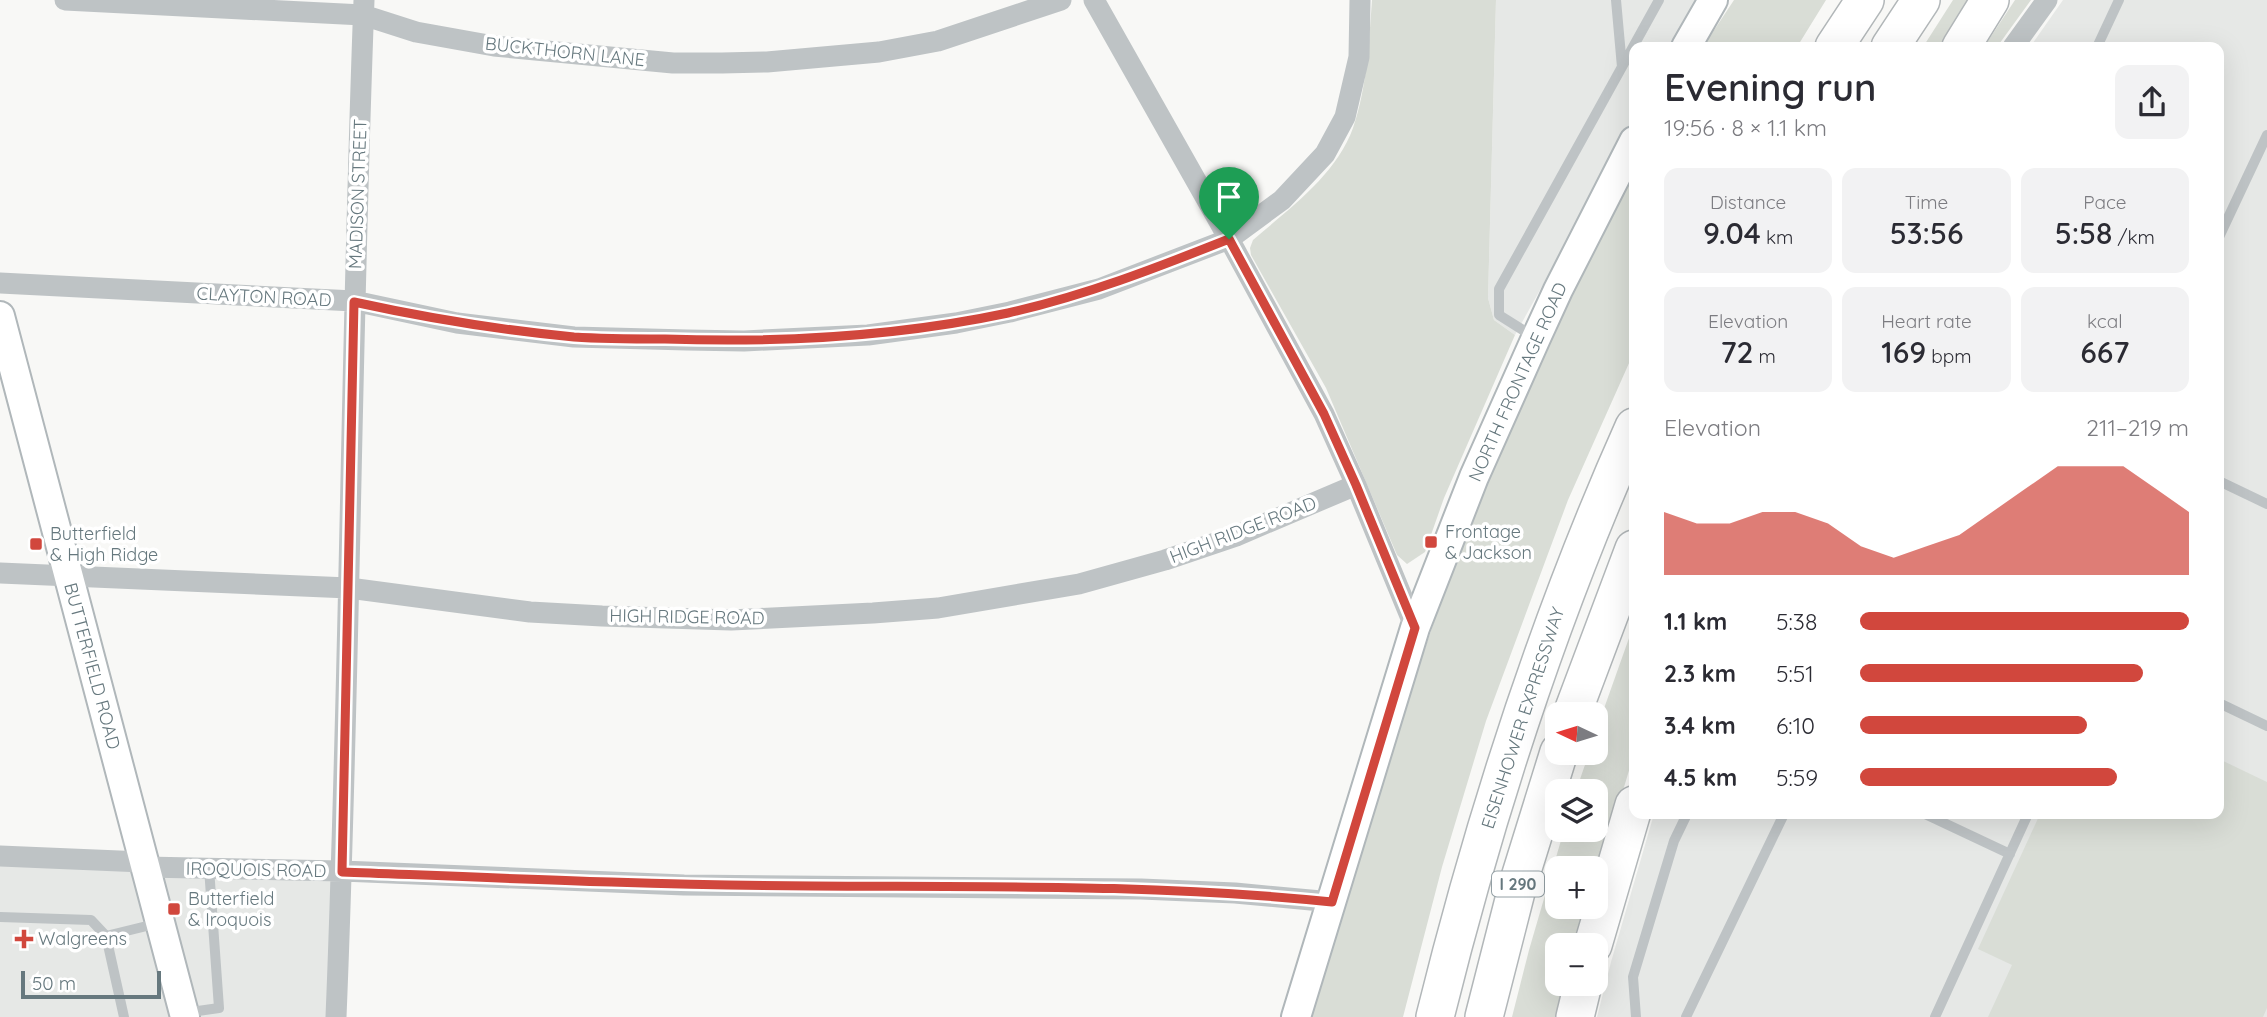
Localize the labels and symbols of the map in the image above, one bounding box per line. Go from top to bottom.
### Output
street label: BUCKTHORN LANE [484,32,646,71]
street label: MADISON STREET [343,118,372,269]
pin [1199,167,1259,239]
street label: NORTH FRONTAGE ROAD [1463,279,1572,485]
street label: CLAYTON ROAD [196,281,332,312]
street label: HIGH RIDGE ROAD [1166,491,1319,568]
place label: Frontage & Jackson [1445,520,1532,564]
place label: Butterfield & High Ridge [50,522,158,566]
marker: Frontage & Jackson [1423,534,1439,550]
marker: Butterfield & High Ridge [28,536,44,552]
street label: BUTTERFIELD ROAD [59,580,126,752]
street label: HIGH RIDGE ROAD [609,604,765,629]
street label: EISENHOWER EXPRESSWAY [1476,604,1569,832]
north arrow [1545,702,1608,765]
street label: IROQUOIS ROAD [186,857,326,882]
road number: I 290 [1492,872,1544,897]
place label: Butterfield & Iroquois [188,887,275,931]
marker: Butterfield & Iroquois [166,901,182,917]
place label: Walgreens [38,927,127,950]
marker: Walgreens [16,931,32,947]
scale bar [21,968,161,1000]

